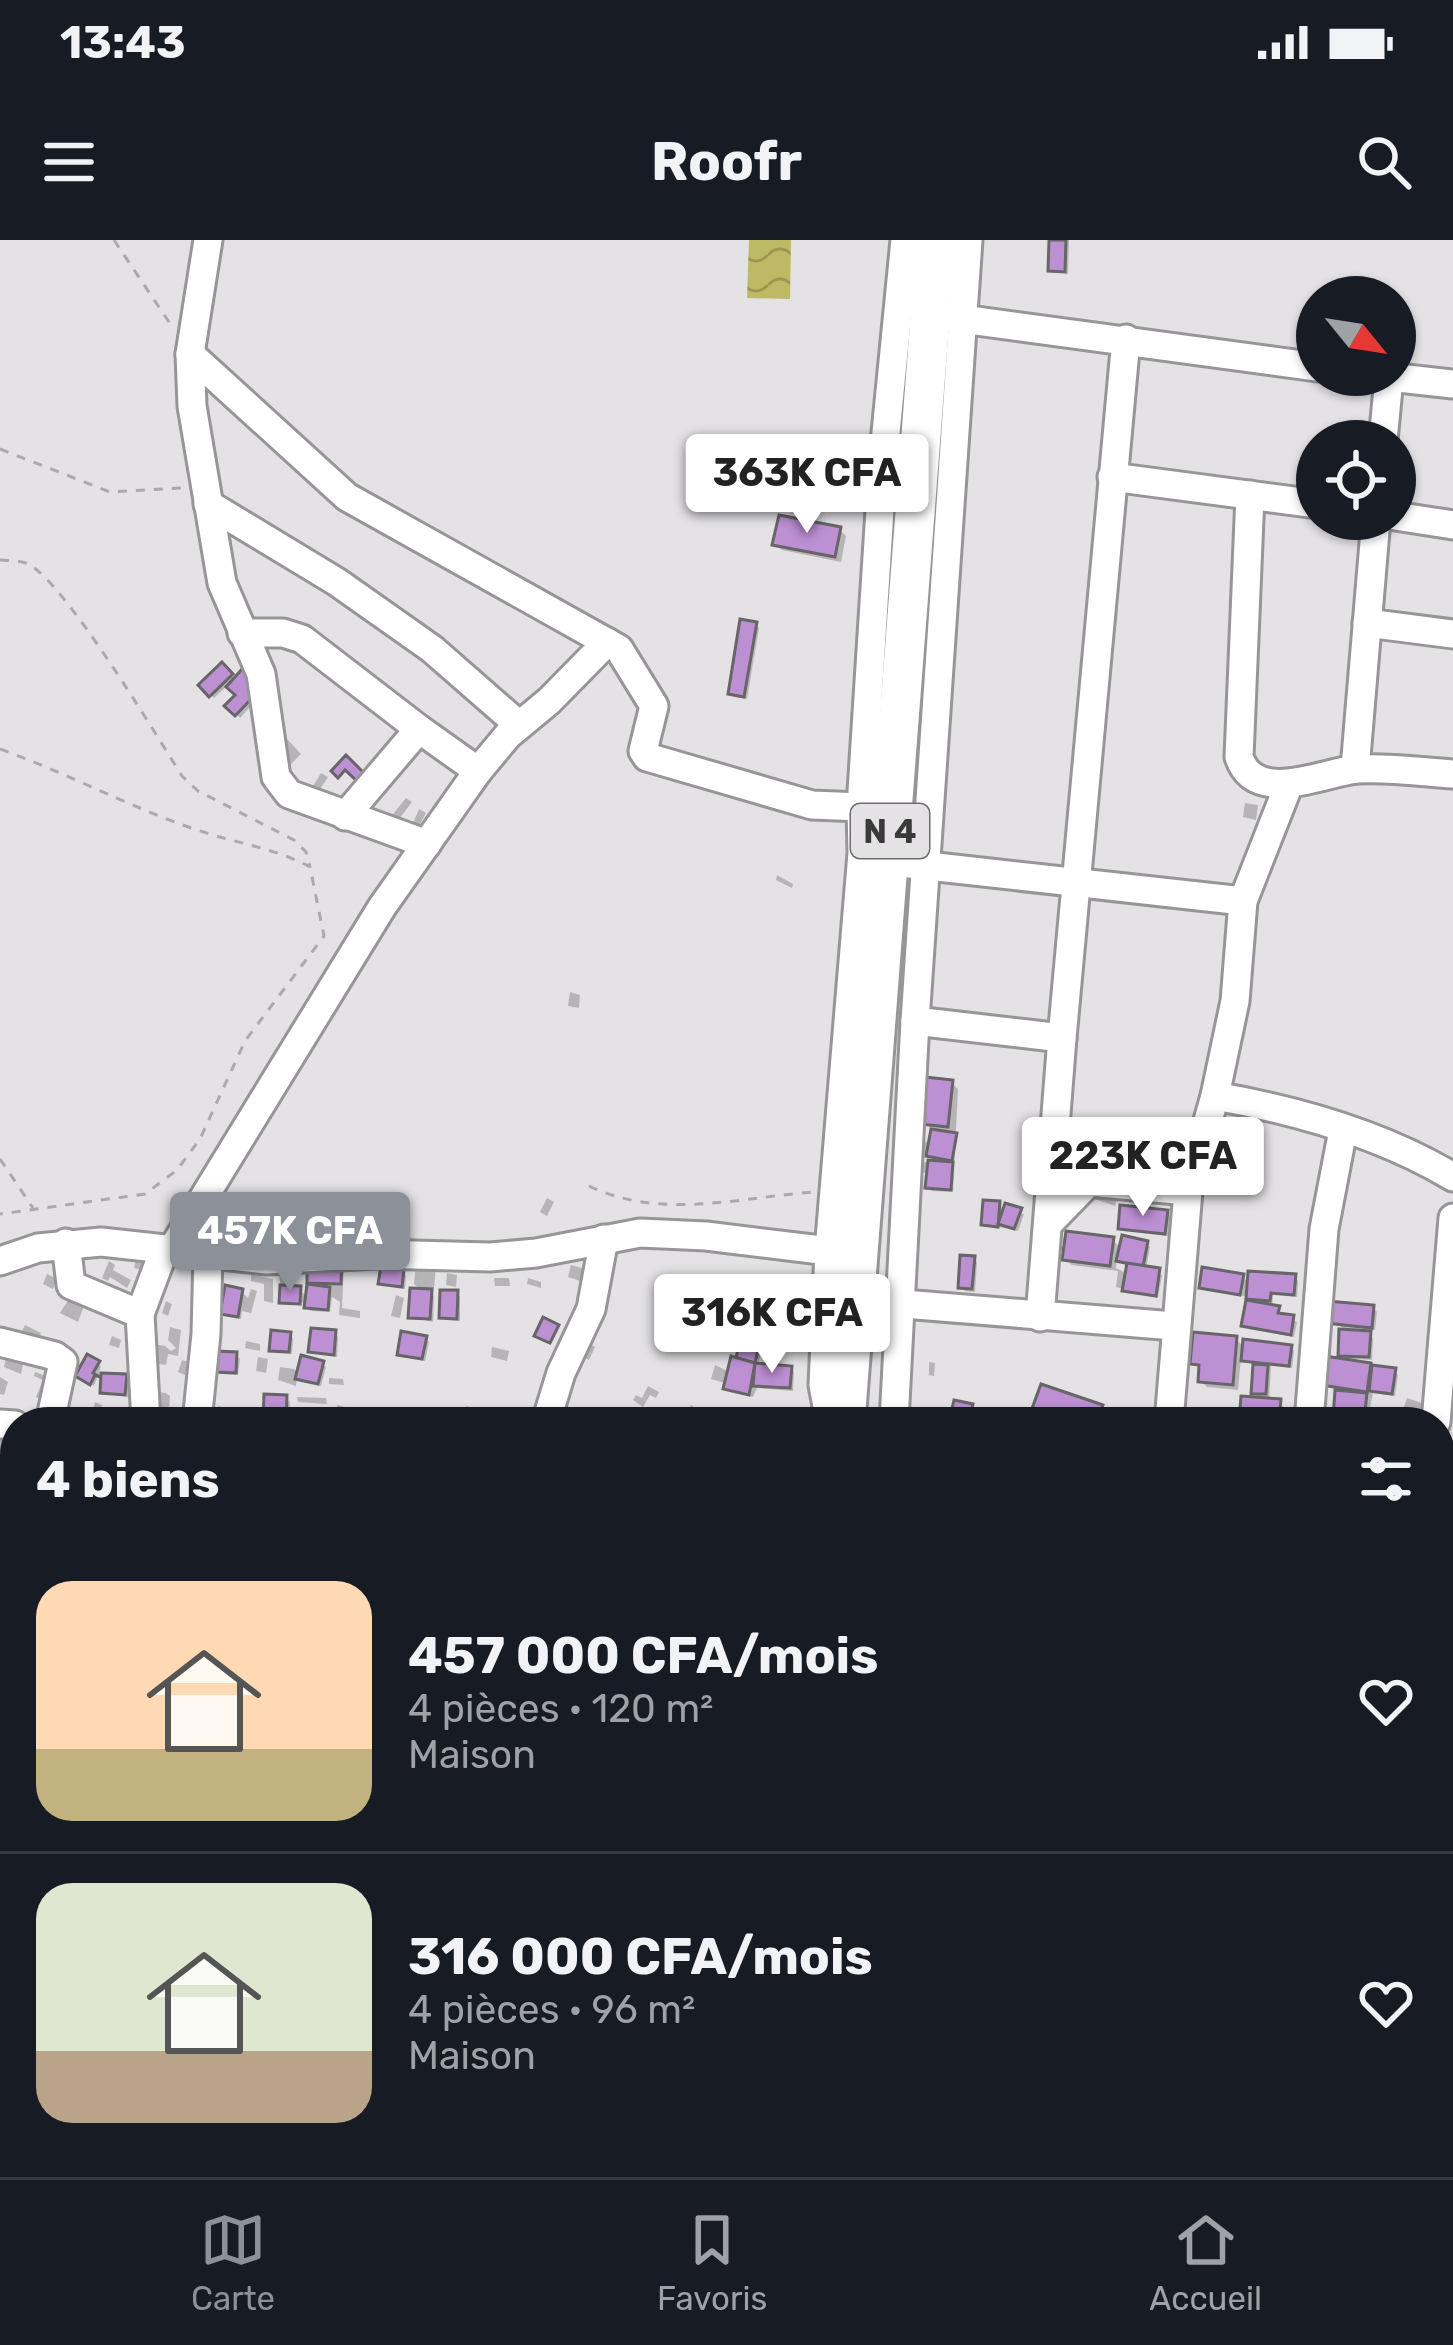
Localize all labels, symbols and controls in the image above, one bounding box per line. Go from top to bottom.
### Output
text: 13:43 [60,16,186,69]
icon: menu [36,129,102,195]
icon: search [1351,129,1417,195]
text: Roofr [651,130,802,194]
north arrow [1296,276,1416,396]
map controls [1296,276,1416,540]
button: locate [1296,420,1416,540]
pin: 363K CFA [683,434,931,536]
text: 363K CFA [713,450,901,496]
road number: N 4 [851,804,929,858]
pin: 223K CFA [1019,1117,1267,1219]
text: 223K CFA [1049,1133,1237,1179]
pin: 457K CFA [166,1192,414,1294]
text: 457K CFA [197,1208,383,1254]
pin: 316K CFA [648,1274,896,1376]
text: 316K CFA [681,1290,863,1336]
icon: filters [1353,1446,1419,1512]
text: 4 biens [36,1449,220,1510]
text: 457 000 CFA/mois [408,1625,878,1686]
icon: home [132,1629,276,1773]
icon: heart [1353,1668,1419,1734]
text: 4 pièces · 120 m² [408,1686,713,1732]
text: Maison [408,1732,536,1778]
text: 316 000 CFA/mois [408,1926,873,1987]
icon: home [132,1931,276,2075]
icon: heart [1353,1970,1419,2036]
text: 4 pièces · 96 m² [408,1987,695,2033]
text: Maison [408,2033,536,2079]
tab: Carte [191,2207,275,2318]
tab: Favoris [657,2207,767,2318]
tab: Accueil [1149,2207,1262,2318]

